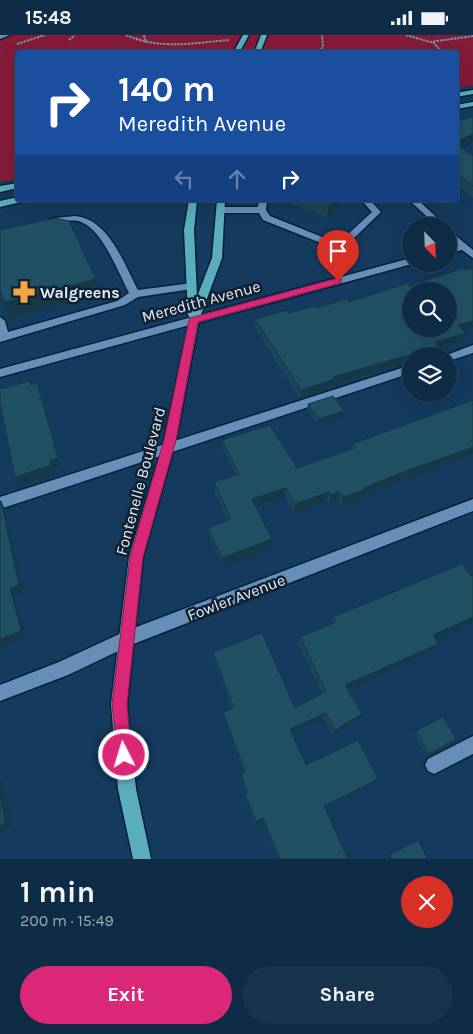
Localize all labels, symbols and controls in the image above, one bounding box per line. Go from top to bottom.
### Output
text: 15:48 [25,7,72,29]
text: 140 m [118,69,216,110]
icon: right [35,70,100,135]
text: Meredith Avenue [118,111,286,137]
icon: left [170,165,198,193]
icon: ahead [223,165,251,193]
icon: right [276,165,304,193]
north arrow [402,217,458,273]
map controls [402,217,457,402]
pin [317,230,359,281]
icon: arrive [324,237,352,265]
street label: Meredith Avenue [140,276,263,326]
pharmacy icon: Walgreens [11,279,37,305]
button: search [402,282,457,337]
place label: Walgreens [40,283,120,302]
button: layers [402,347,457,402]
street label: Fontenelle Boulevard [112,405,169,557]
street label: Fowler Avenue [185,570,288,625]
position arrow [97,728,149,780]
text: 1 min [20,874,95,910]
button: close [401,876,453,928]
text: 200 m · 15:49 [20,911,114,930]
button: Exit [20,966,232,1024]
button: Share [242,966,453,1024]

